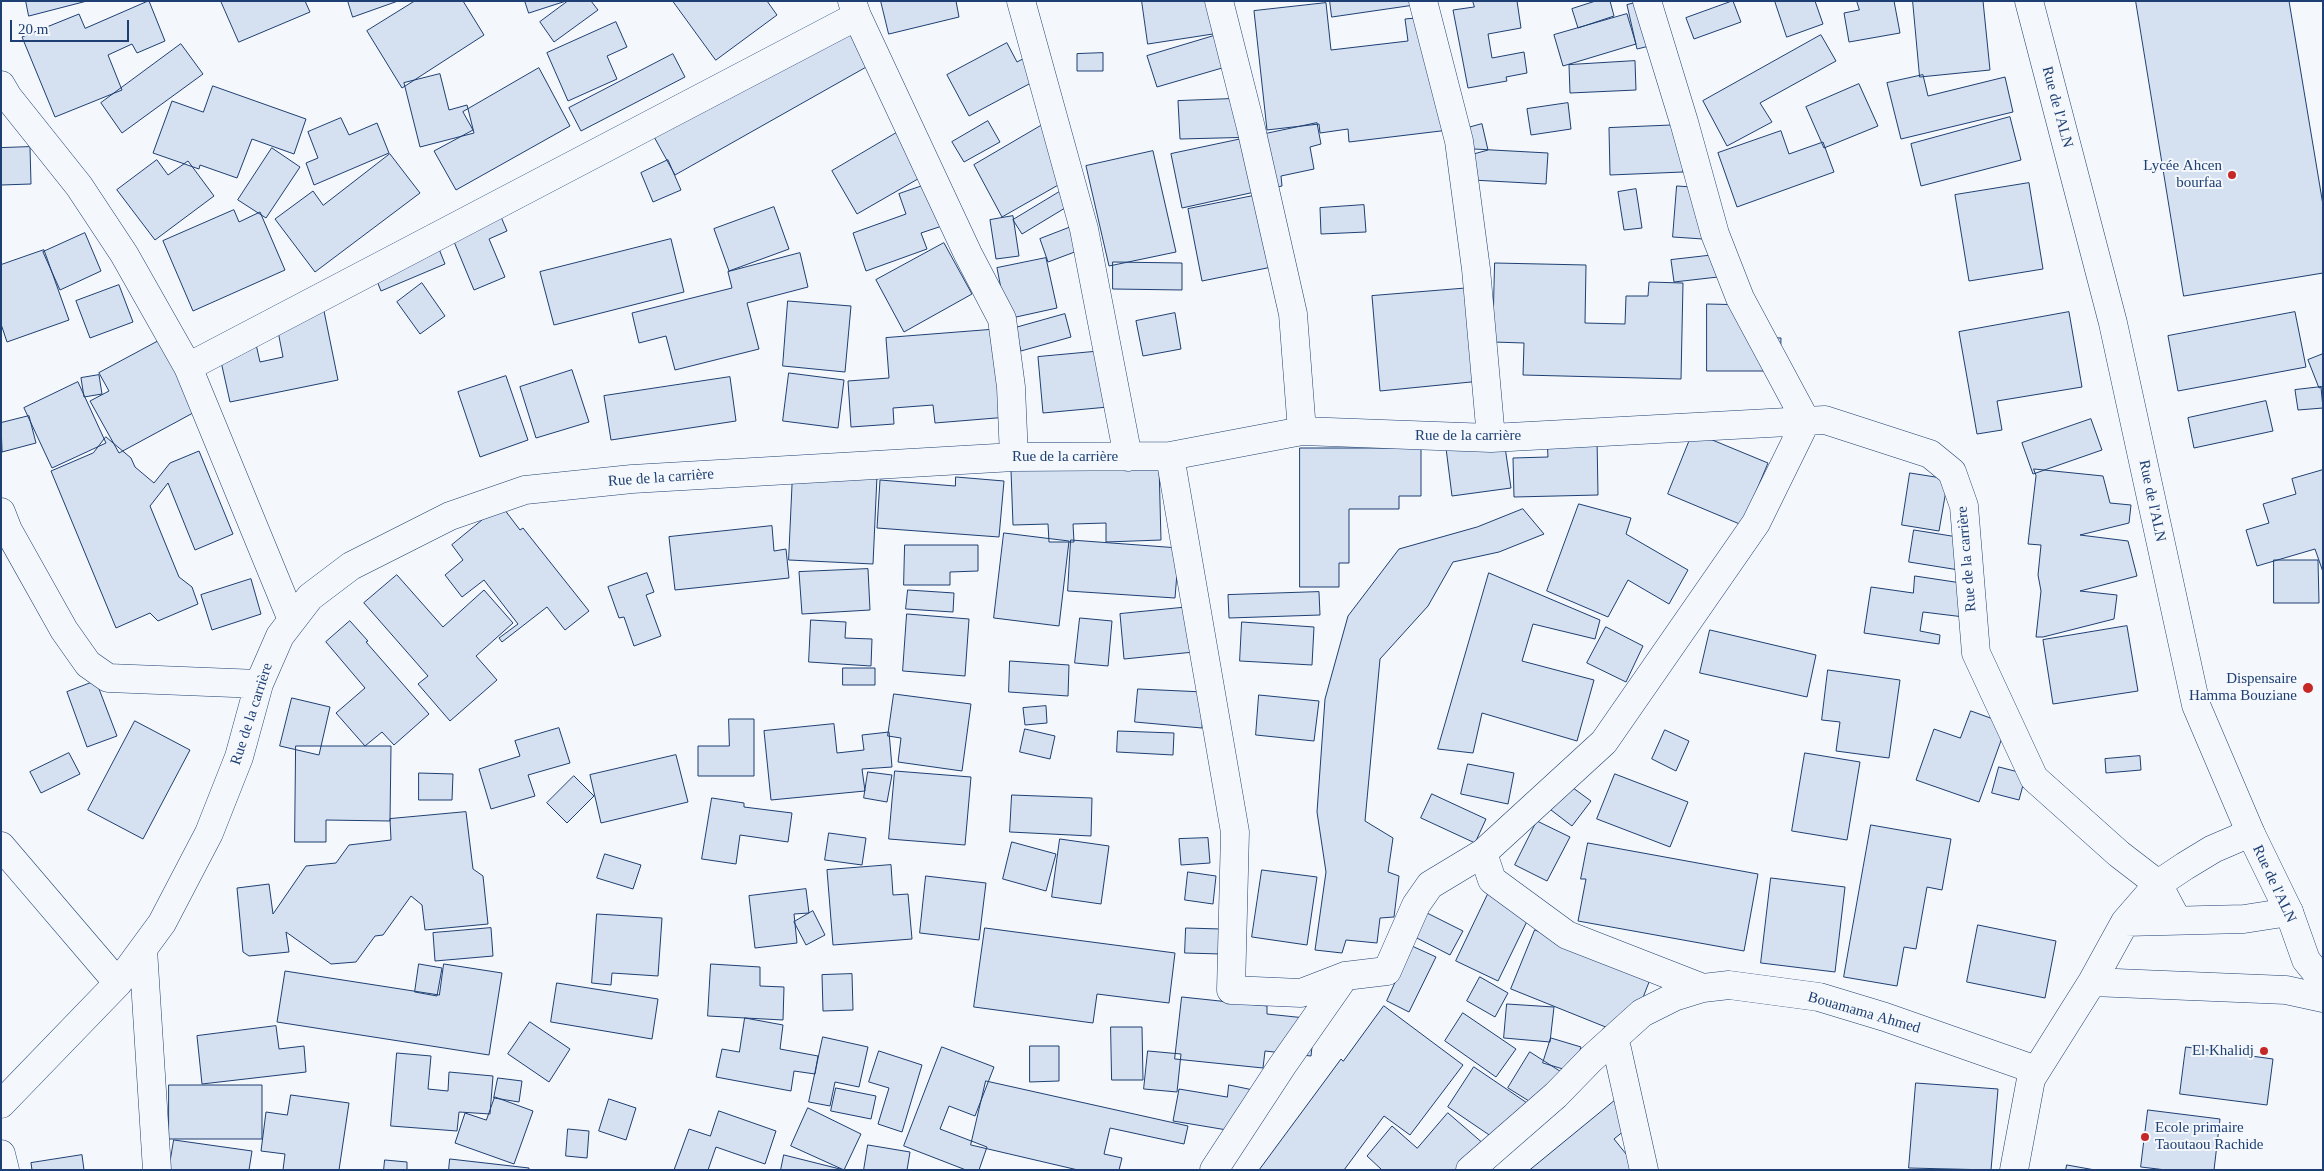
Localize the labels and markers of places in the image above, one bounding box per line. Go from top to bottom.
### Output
place label: Lycée Ahcen bourfaa [2143,157,2222,192]
marker: Lycée Ahcen bourfaa [2226,169,2238,181]
place label: Dispensaire Hamma Bouziane [2189,670,2297,705]
marker: Dispensaire Hamma Bouziane [2301,681,2315,695]
place label: El Khalidj [2192,1042,2254,1060]
marker: El Khalidj [2258,1045,2270,1057]
place label: Ecole primaire Taoutaou Rachide [2155,1119,2263,1154]
marker: Ecole primaire Taoutaou Rachide [2139,1131,2151,1143]

